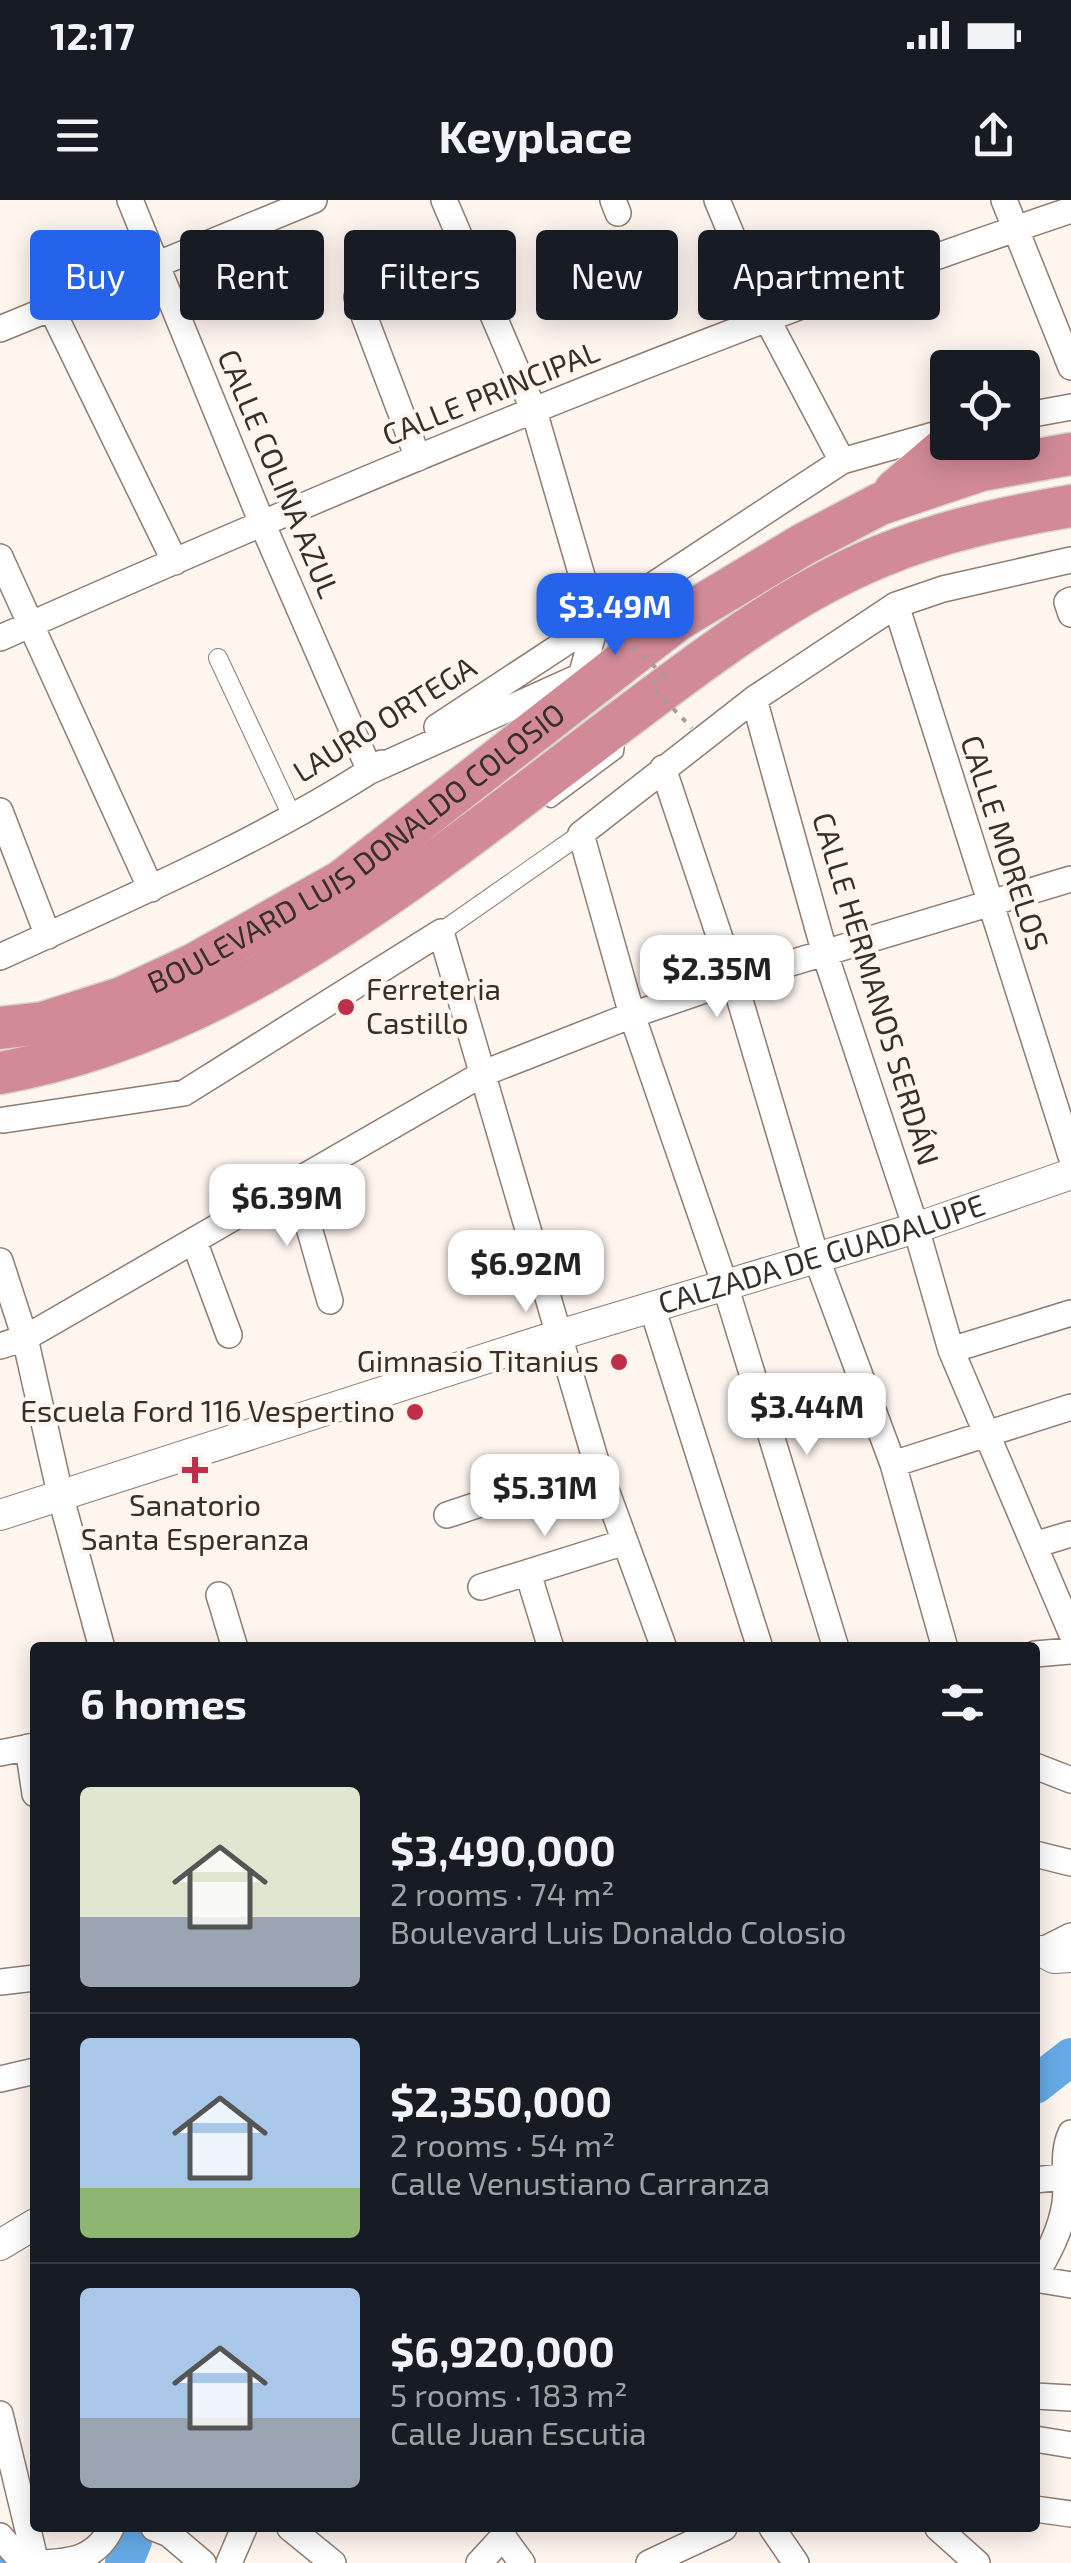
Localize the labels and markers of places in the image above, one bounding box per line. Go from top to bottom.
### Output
pin: $3.49M [534,573,696,658]
pin: $2.35M [636,935,798,1020]
place label: Ferreteria Castillo [366,970,501,1040]
marker: Ferreteria Castillo [335,996,357,1018]
pin: $6.39M [206,1164,368,1249]
pin: $6.92M [445,1230,607,1315]
place label: Gimnasio Titanius [357,1342,599,1378]
marker: Gimnasio Titanius [608,1351,630,1373]
pin: $3.44M [726,1373,888,1458]
place label: Escuela Ford 116 Vespertino [20,1392,395,1428]
marker: Escuela Ford 116 Vespertino [404,1401,426,1423]
pin: $5.31M [464,1454,626,1539]
marker: Sanatorio Santa Esperanza [182,1457,208,1483]
place label: Sanatorio Santa Esperanza [81,1486,309,1556]

